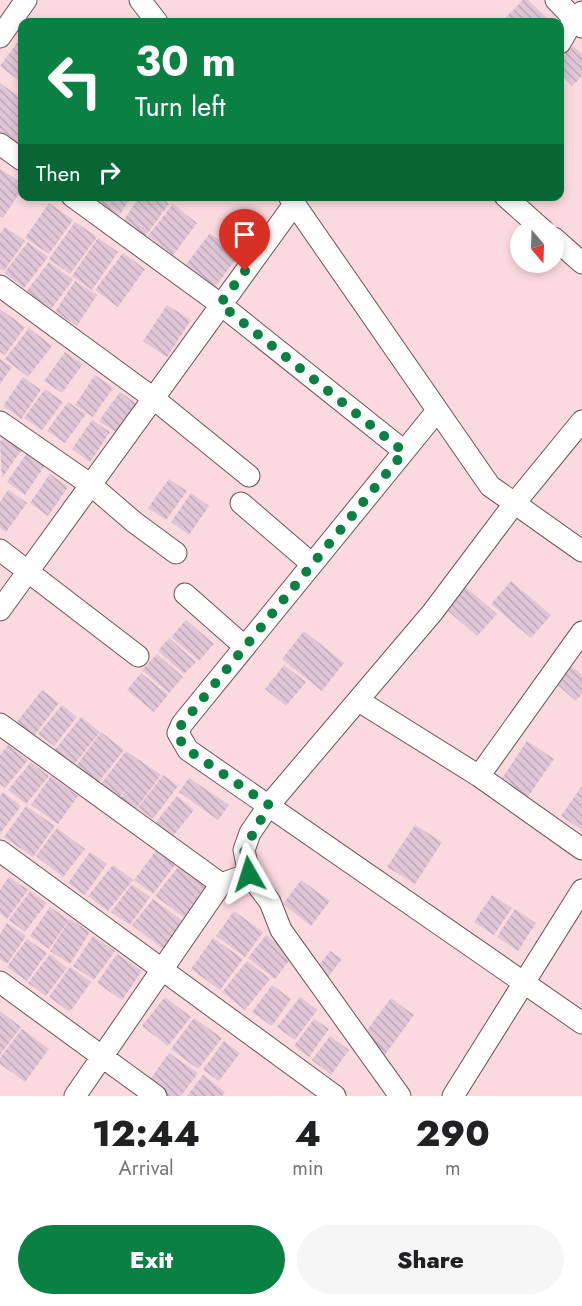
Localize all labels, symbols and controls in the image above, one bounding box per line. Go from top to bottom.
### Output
text: 30 m [135,31,236,92]
icon: left [36,42,114,120]
text: Turn left [135,87,225,126]
icon: right [93,156,126,189]
text: Then [36,157,81,189]
pin [219,209,270,271]
icon: arrive [228,218,261,251]
north arrow [510,219,564,273]
map controls [510,219,564,273]
position arrow [217,842,281,906]
text: 12:44 [92,1107,200,1159]
text: 4 [295,1107,321,1159]
text: 290 [416,1107,490,1159]
text: Arrival [119,1154,174,1183]
text: min [292,1154,324,1183]
text: m [445,1154,461,1183]
button: Exit [18,1225,285,1294]
button: Share [297,1225,564,1294]

